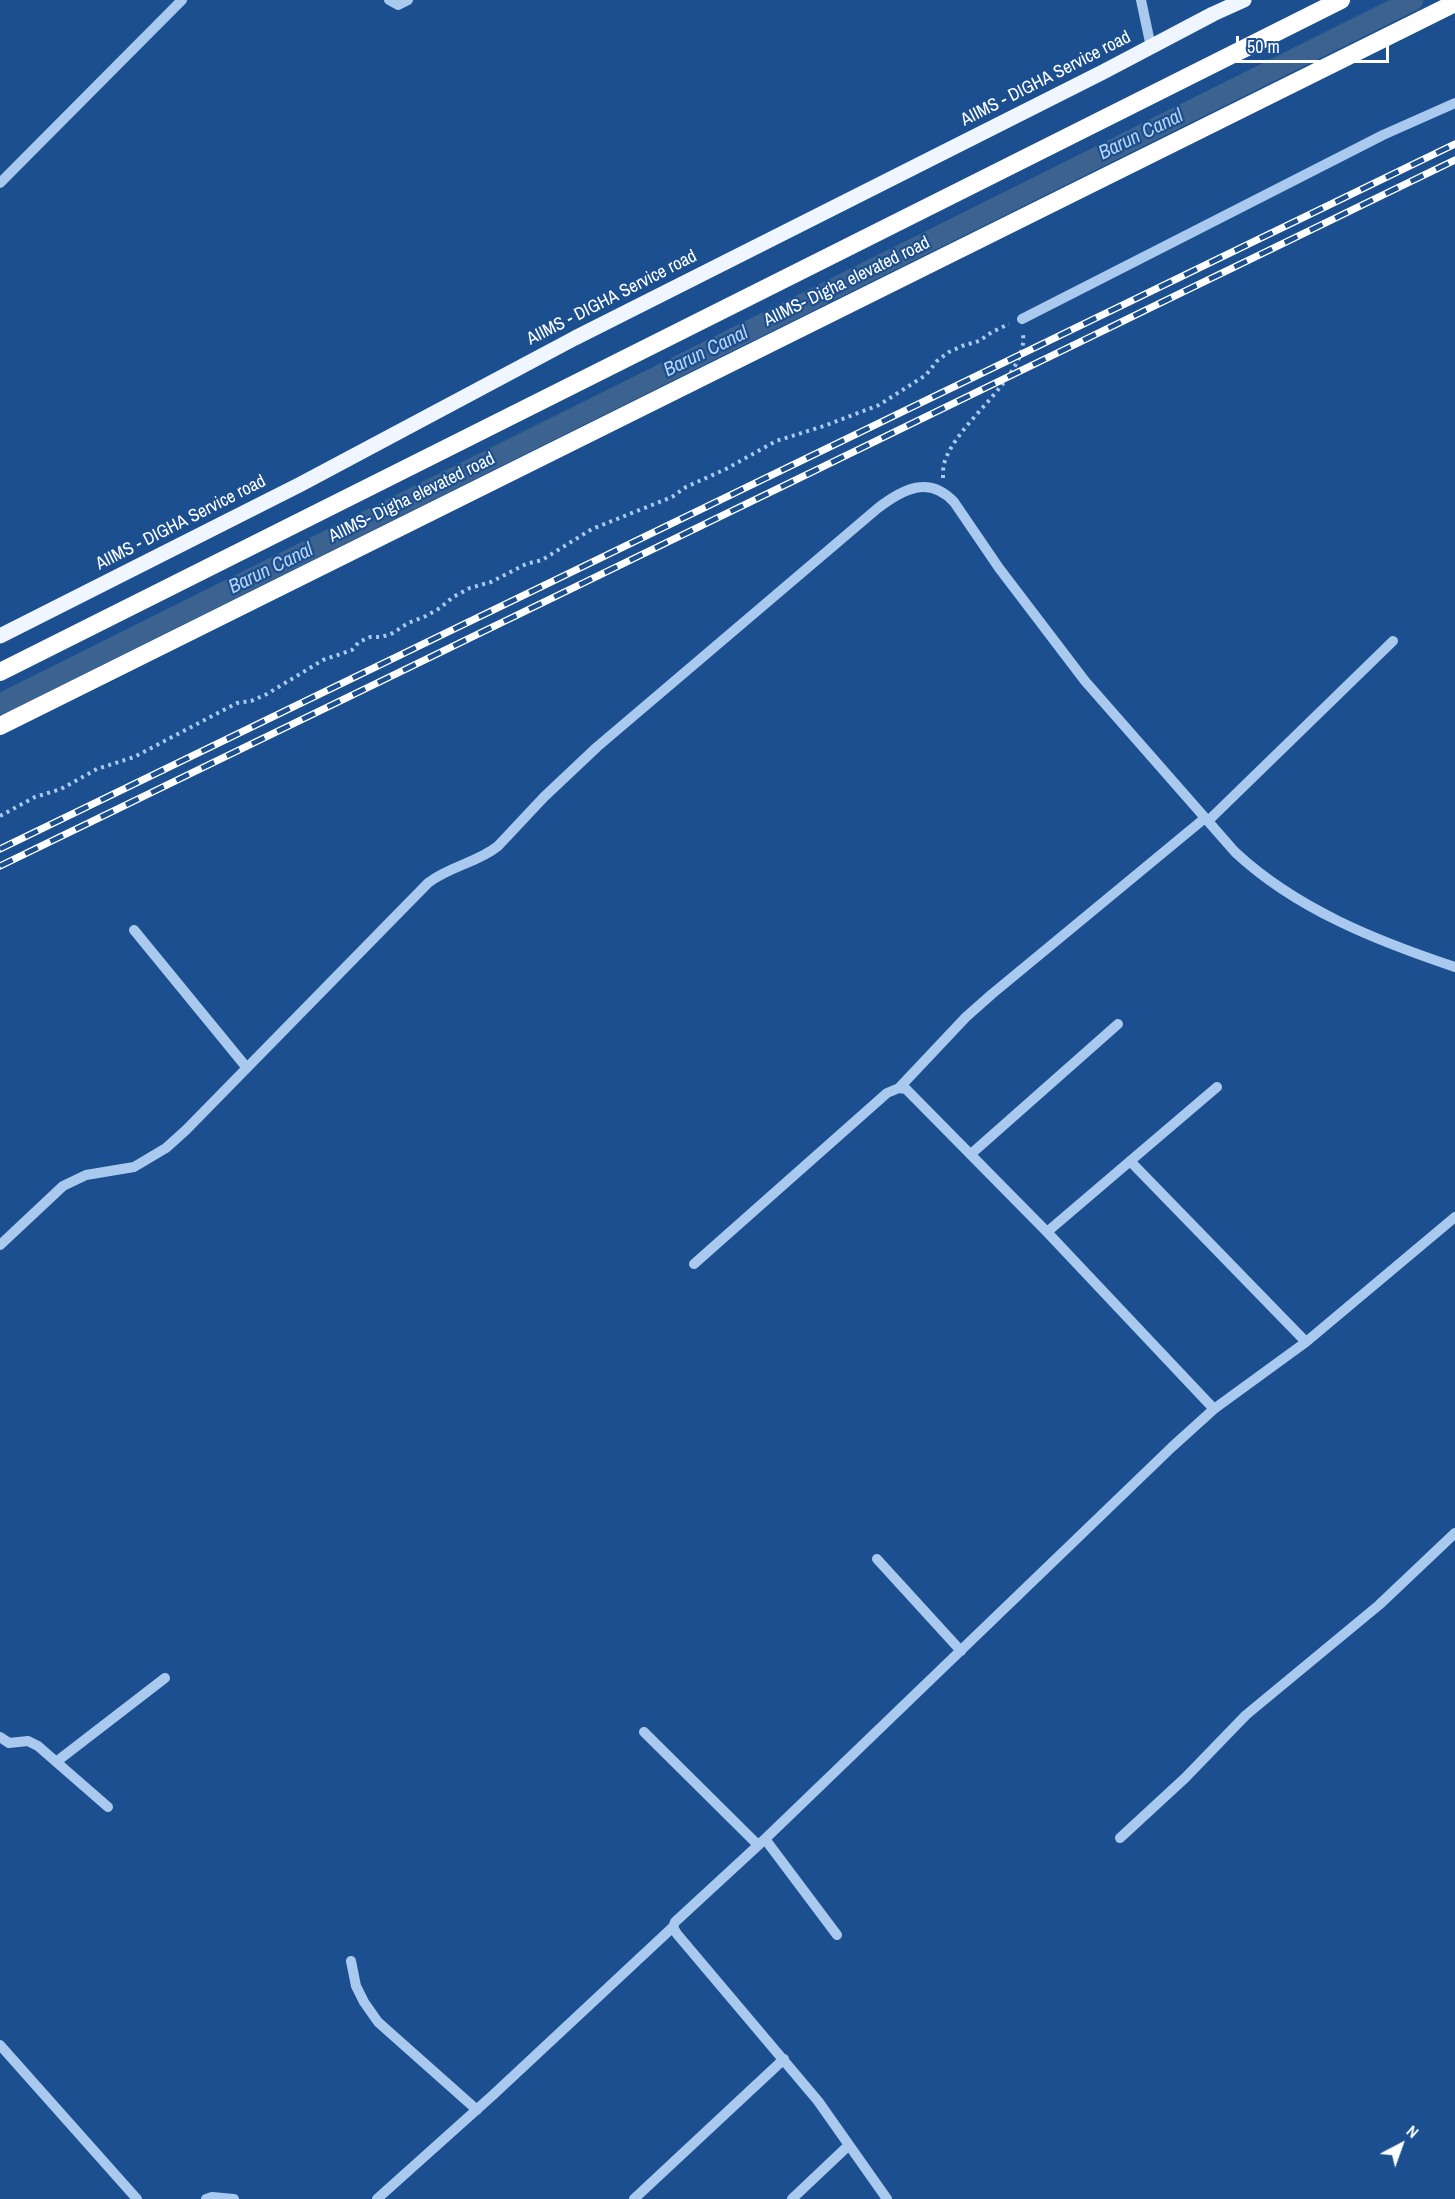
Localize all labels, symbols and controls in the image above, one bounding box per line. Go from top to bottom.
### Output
scale bar [1239,24,1392,62]
street label: AIIMS - DIGHA Service road [957,27,1135,131]
text: 50 m [1247,34,1280,59]
water label: Barun Canal [1095,104,1187,166]
street label: AIIMS- Digha elevated road [760,232,934,332]
street label: AIIMS - DIGHA Service road [523,246,701,350]
water label: Barun Canal [660,321,752,383]
street label: AIIMS- Digha elevated road [325,448,499,548]
street label: AIIMS - DIGHA Service road [92,471,270,575]
water label: Barun Canal [225,538,317,600]
north arrow [1371,2115,1431,2175]
text: N [1402,2120,1424,2143]

